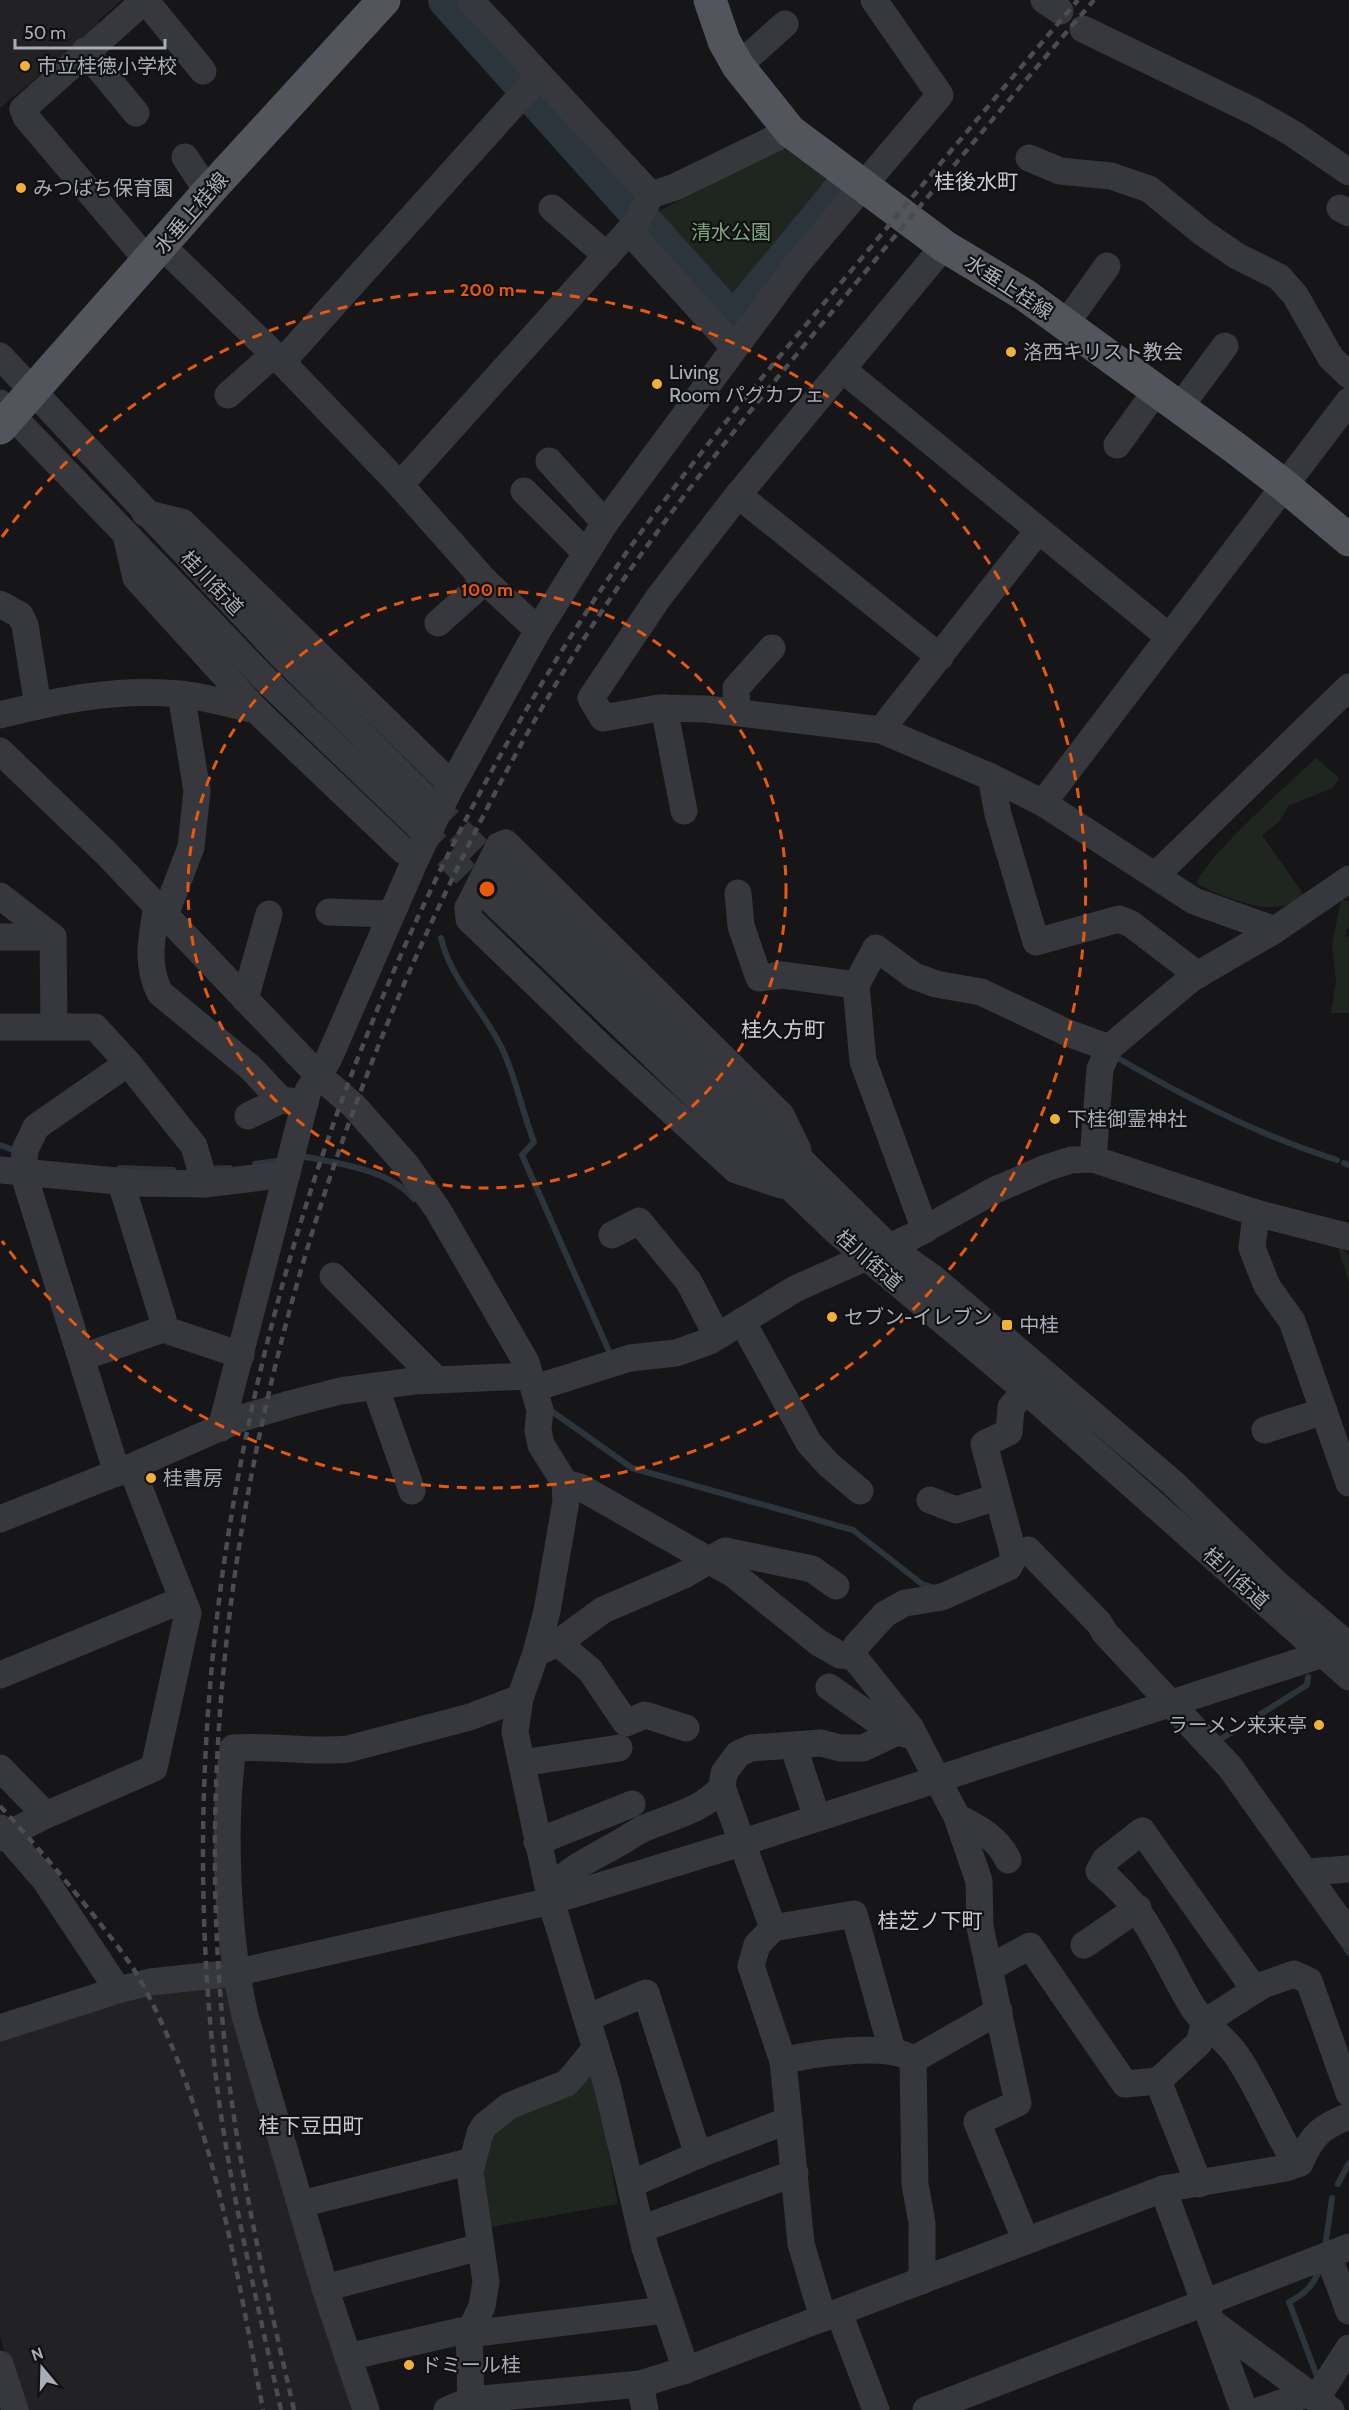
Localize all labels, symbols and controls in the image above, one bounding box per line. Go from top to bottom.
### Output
scale bar [15,12,165,50]
text: 50 m [24,22,66,44]
place label: 市立桂徳小学校 [37,54,177,78]
marker: 市立桂徳小学校 [18,59,32,73]
street label: 水垂上桂線 [149,167,233,259]
district label: 桂後水町 [934,169,1018,194]
place label: みつばち保育園 [33,176,173,200]
marker: みつばち保育園 [14,181,28,195]
park label: 清水公園 [691,220,771,244]
street label: 水垂上桂線 [961,250,1057,324]
text: 200 m [460,279,514,301]
place label: 洛西キリスト教会 [1023,340,1183,364]
marker: 洛西キリスト教会 [1004,345,1018,359]
place label: Living Room パグカフェ [669,360,825,407]
marker: Living Room パグカフェ [650,377,664,391]
street label: 桂川街道 [176,546,248,620]
text: 100 m [461,579,513,601]
centre of rings [477,879,497,899]
district label: 桂久方町 [741,1017,825,1042]
place label: 下桂御霊神社 [1067,1107,1187,1131]
marker: 下桂御霊神社 [1048,1112,1062,1126]
street label: 桂川街道 [831,1225,907,1295]
place label: セブン-イレブン [844,1305,992,1329]
marker: セブン-イレブン [825,1310,839,1324]
place label: 中桂 [1019,1313,1059,1337]
marker: 中桂 [1000,1318,1014,1332]
place label: 桂書房 [163,1466,223,1490]
marker: 桂書房 [144,1471,158,1485]
street label: 桂川街道 [1198,1542,1274,1614]
place label: ラーメン来来亭 [1168,1713,1307,1737]
marker: ラーメン来来亭 [1312,1718,1326,1732]
district label: 桂芝ノ下町 [878,1908,983,1933]
district label: 桂下豆田町 [259,2113,364,2138]
north arrow [12,2338,72,2398]
text: N [29,2343,46,2365]
place label: ドミール桂 [421,2353,521,2377]
marker: ドミール桂 [402,2358,416,2372]

